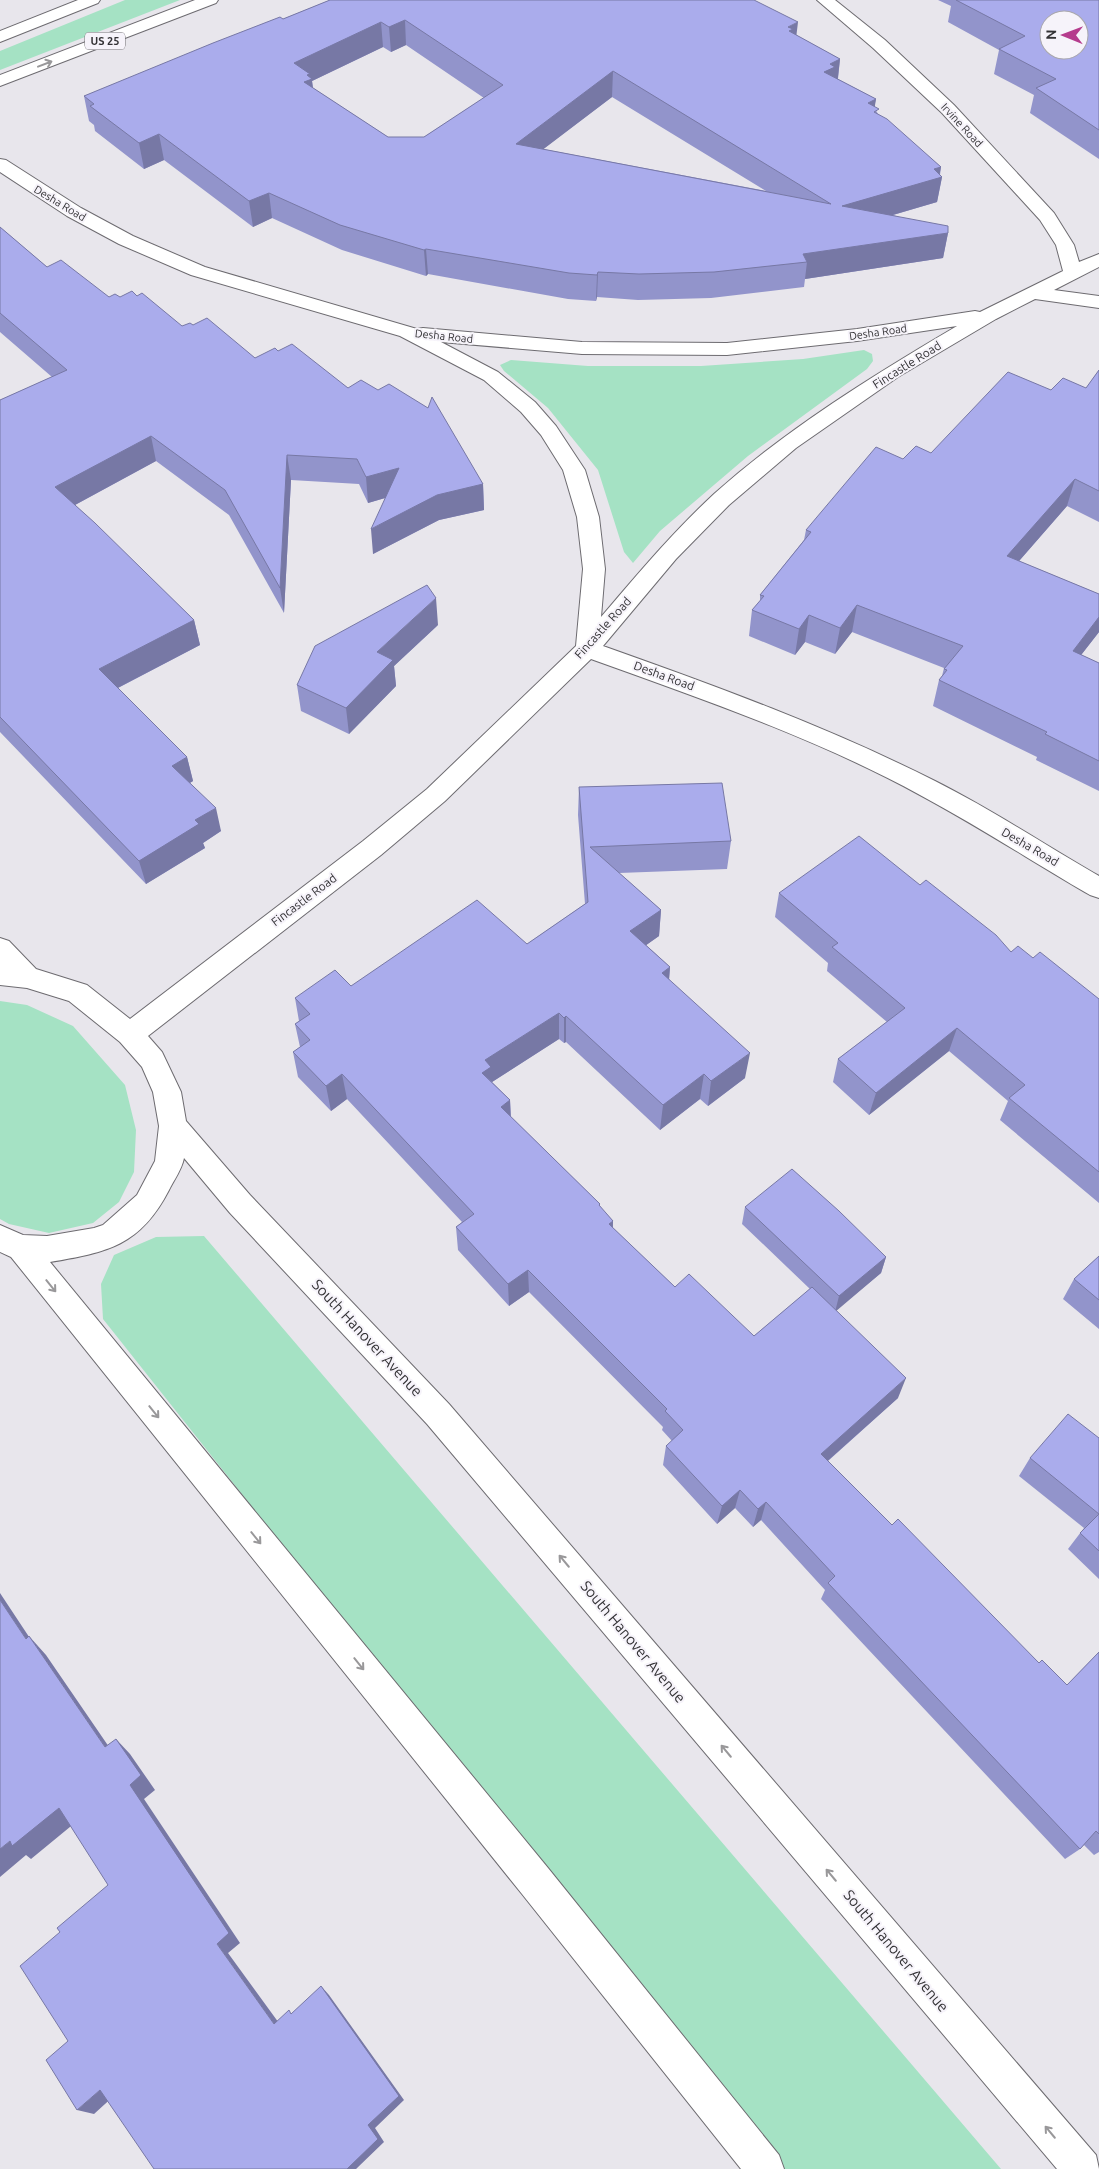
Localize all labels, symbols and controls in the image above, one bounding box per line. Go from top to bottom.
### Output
north arrow [1039,10,1089,60]
text: N [1043,29,1059,40]
road number: US 25 [85,32,125,49]
one-way arrow [37,59,53,68]
street label: Irvine Road [939,101,985,149]
street label: Desha Road [32,183,88,223]
street label: Desha Road [848,322,908,342]
street label: Desha Road [414,327,474,345]
street label: Fincastle Road [870,338,943,391]
street label: Fincastle Road [572,594,634,661]
street label: Desha Road [632,659,696,693]
street label: Desha Road [999,825,1061,868]
street label: Fincastle Road [269,871,339,928]
street label: South Hanover Avenue [309,1276,426,1400]
one-way arrow [46,1279,57,1292]
one-way arrow [148,1405,159,1418]
one-way arrow [251,1531,262,1544]
one-way arrow [558,1555,569,1568]
street label: South Hanover Avenue [577,1577,689,1706]
one-way arrow [353,1658,364,1671]
one-way arrow [720,1745,732,1758]
one-way arrow [826,1869,837,1882]
street label: South Hanover Avenue [840,1886,952,2015]
one-way arrow [1045,2126,1056,2139]

